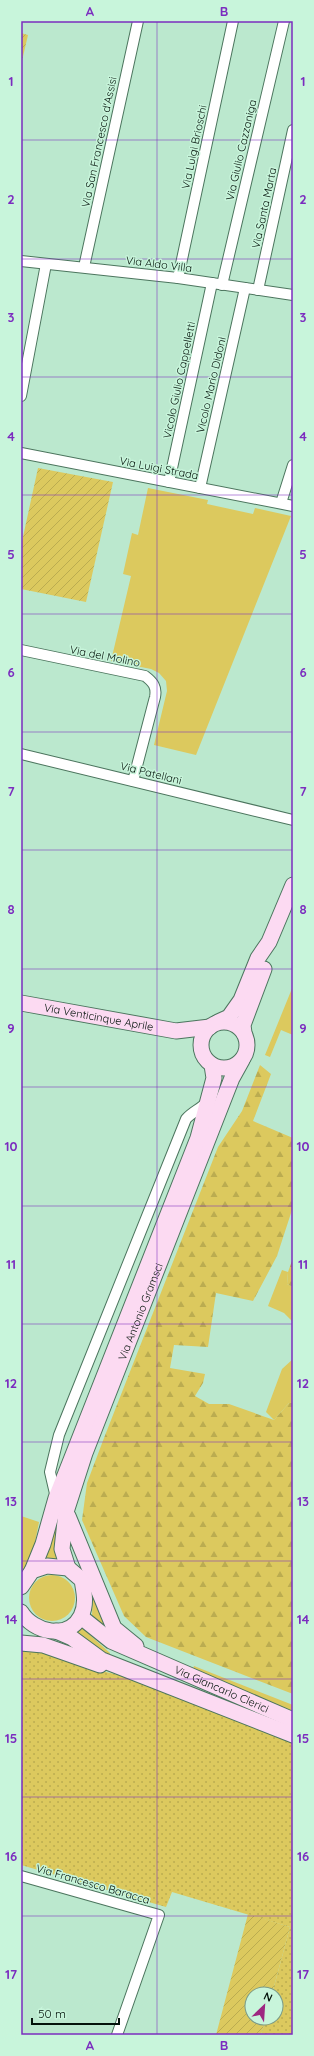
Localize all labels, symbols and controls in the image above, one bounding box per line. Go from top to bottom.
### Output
text: A [86,3,95,19]
text: B [220,3,228,19]
text: 1 [8,73,14,89]
text: 1 [300,73,306,89]
street label: Via San Francesco d'Assisi [78,75,120,209]
street label: Via Giulio Cazzaniga [223,98,259,202]
street label: Via Luigi Brioschi [178,104,210,190]
street label: Via Santa Marta [249,166,279,250]
text: 2 [7,191,15,207]
text: 2 [299,191,307,207]
street label: Via Aldo Villa [125,253,193,275]
text: 3 [8,309,15,325]
text: 3 [300,309,307,325]
street label: Vicolo Giulio Cappelletti [160,320,198,440]
street label: Vicolo Mario Didoni [193,335,229,435]
text: 4 [7,428,15,444]
text: 4 [299,428,307,444]
street label: Via Luigi Strada [118,453,200,483]
text: 5 [7,546,15,562]
text: 5 [299,546,307,562]
street label: Via del Molino [69,642,142,670]
text: 6 [7,664,15,680]
text: 6 [299,664,307,680]
street label: Via Patellani [119,759,183,787]
text: 7 [7,783,15,799]
text: 7 [299,783,307,799]
text: 8 [7,901,15,917]
text: 8 [299,901,307,917]
street label: Via Venticinque Aprile [43,1000,154,1034]
text: 9 [7,1020,15,1036]
text: 9 [299,1020,307,1036]
text: 10 [4,1138,18,1154]
text: 10 [296,1138,310,1154]
text: 11 [6,1256,16,1272]
text: 11 [298,1256,308,1272]
street label: Via Antonio Gramsci [115,1261,166,1362]
text: 12 [5,1375,17,1391]
text: 12 [297,1375,309,1391]
text: 13 [5,1493,17,1509]
text: 13 [297,1493,309,1509]
text: 14 [5,1611,18,1627]
text: 14 [297,1611,310,1627]
street label: Via Giancarlo Clerici [172,1662,271,1716]
text: 15 [5,1730,17,1746]
text: 15 [297,1730,309,1746]
text: 16 [5,1848,17,1864]
text: 16 [297,1848,309,1864]
street label: Via Francesco Baracca [35,1861,151,1907]
text: 17 [5,1966,17,1982]
text: 17 [297,1966,309,1982]
north arrow [244,1986,284,2026]
text: N [262,1989,275,2005]
scale bar [32,2000,119,2026]
text: 50 m [38,2006,66,2021]
text: A [86,2037,95,2053]
text: B [220,2037,228,2053]

